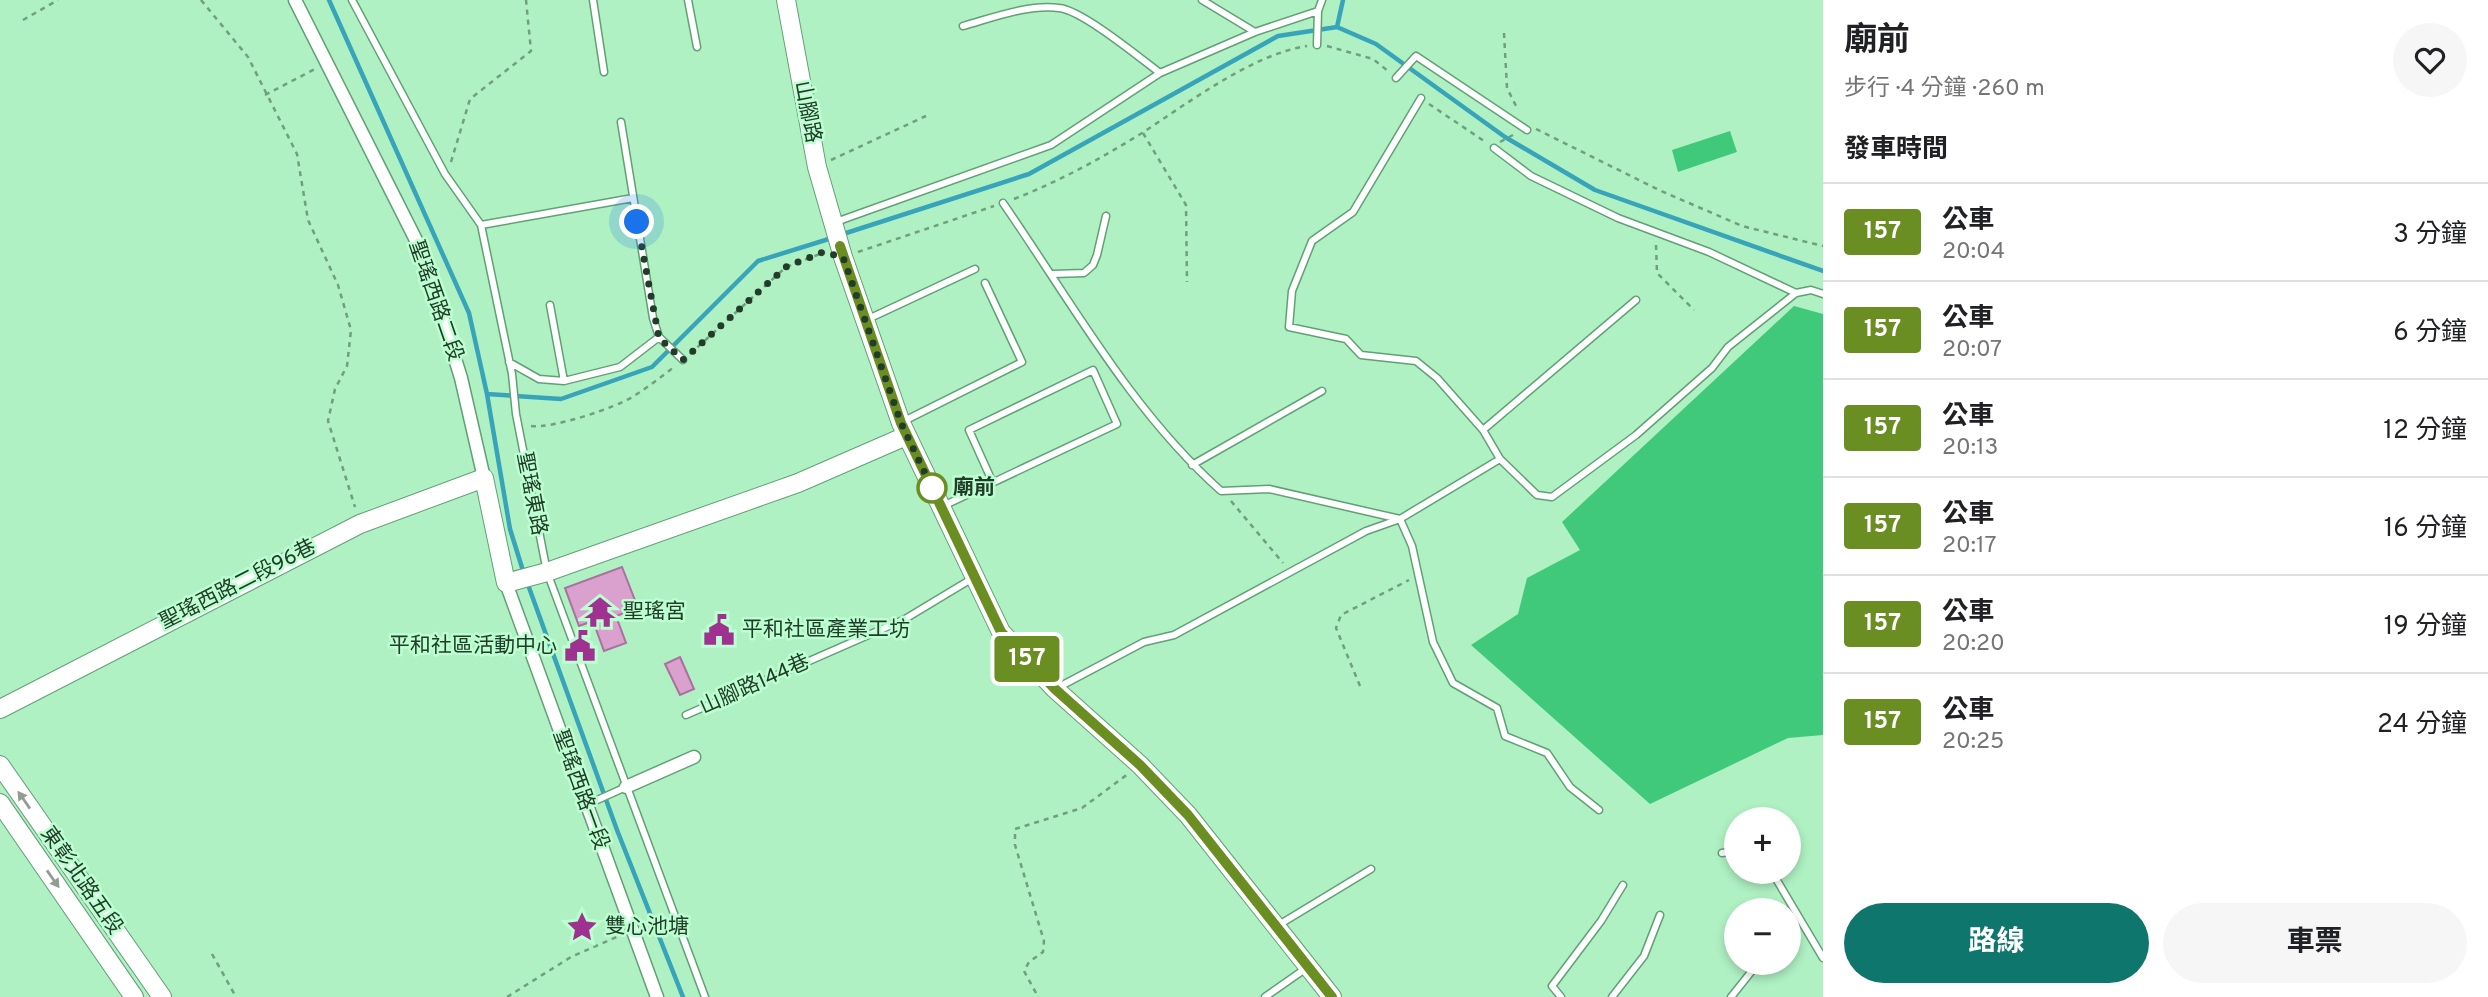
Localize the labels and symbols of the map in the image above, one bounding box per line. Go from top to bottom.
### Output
street label: 山腳路 [788,79,826,145]
your location [619,204,654,239]
street label: 聖瑤西路二段 [402,237,468,365]
street label: 聖瑤東路 [510,450,552,538]
marker: 廟前 [917,473,947,503]
place label: 廟前 [953,475,995,502]
street label: 聖瑤西路二段96巷 [155,534,321,636]
temple icon: 聖瑤宮 [583,595,617,629]
place label: 聖瑤宮 [623,599,686,626]
public building icon: 平和社區產業工坊 [702,613,736,647]
place label: 平和社區產業工坊 [742,617,910,644]
public building icon: 平和社區活動中心 [563,629,597,663]
place label: 平和社區活動中心 [389,633,557,660]
line badge: 157 [987,636,1067,682]
street label: 山腳路144巷 [696,649,814,721]
street label: 聖瑤西路一段 [546,726,614,854]
one-way arrow [17,791,31,809]
street label: 東彰北路五段 [34,822,128,940]
one-way arrow [46,870,60,888]
place icon: 雙心池塘 [565,910,599,944]
place label: 雙心池塘 [605,914,689,941]

